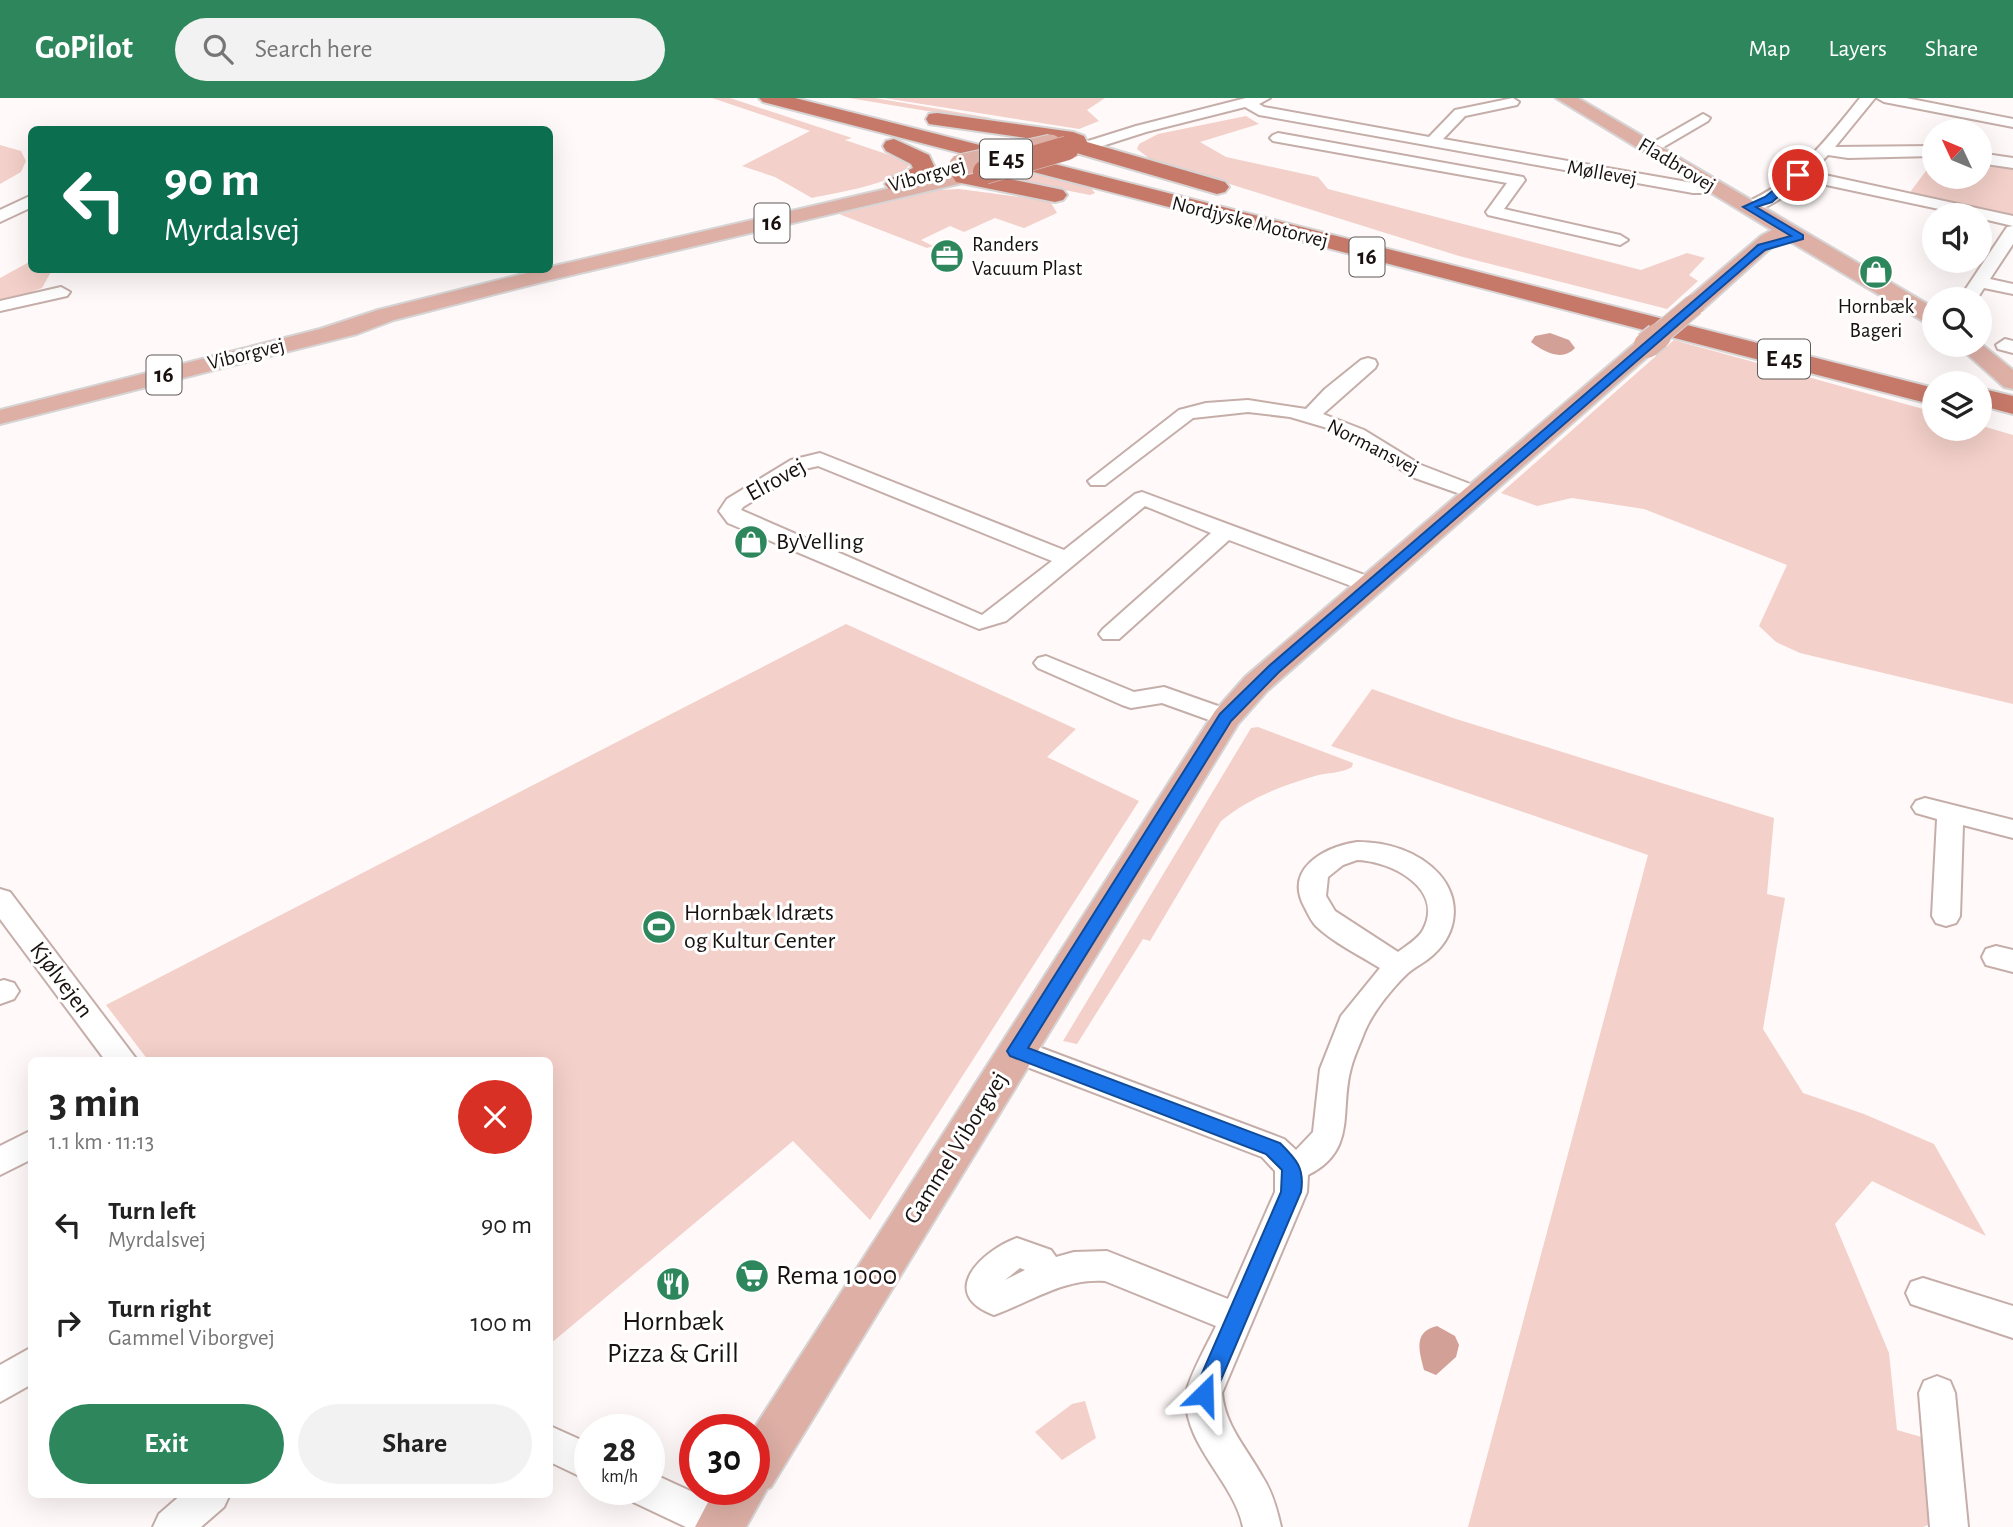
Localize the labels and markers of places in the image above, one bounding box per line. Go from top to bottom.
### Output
pin [1768,145,1828,205]
place label: Randers Vacuum Plast [972,234,1083,279]
office icon: Randers Vacuum Plast [928,237,966,275]
shop icon: Hornbæk Bageri [1857,253,1895,291]
place label: Hornbæk Bageri [1838,296,1915,341]
shop icon: ByVelling [732,523,770,561]
place label: ByVelling [776,530,864,554]
place label: Hornbæk Idræts og Kultur Center [684,901,836,953]
sports icon: Hornbæk Idræts og Kultur Center [640,908,678,946]
supermarket icon: Rema 1000 [733,1257,771,1295]
place label: Rema 1000 [776,1262,897,1290]
restaurant icon: Hornbæk Pizza & Grill [654,1265,692,1303]
place label: Hornbæk Pizza & Grill [607,1308,739,1368]

